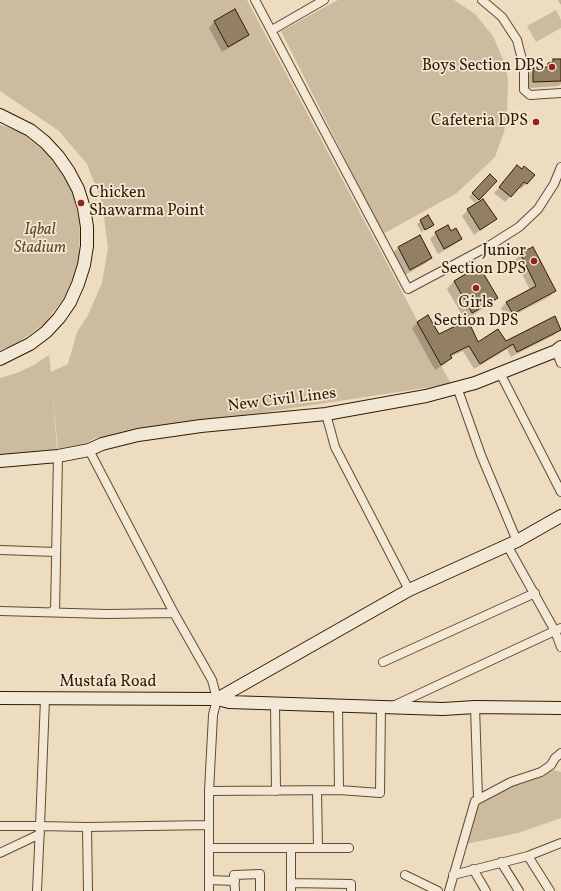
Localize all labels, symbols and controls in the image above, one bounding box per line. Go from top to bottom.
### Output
place label: Boys Section DPS [422,57,544,77]
marker: Boys Section DPS [547,62,557,72]
place label: Cafeteria DPS [431,112,528,132]
marker: Cafeteria DPS [531,117,541,127]
place label: Chicken Shawarma Point [89,184,205,222]
marker: Chicken Shawarma Point [76,198,86,208]
park label: Iqbal Stadium [14,221,66,259]
place label: Junior Section DPS [441,242,526,280]
marker: Junior Section DPS [529,256,539,266]
marker: Girls Section DPS [471,283,481,293]
place label: Girls Section DPS [433,294,519,332]
street label: New Civil Lines [227,385,337,417]
street label: Mustafa Road [60,673,156,693]

